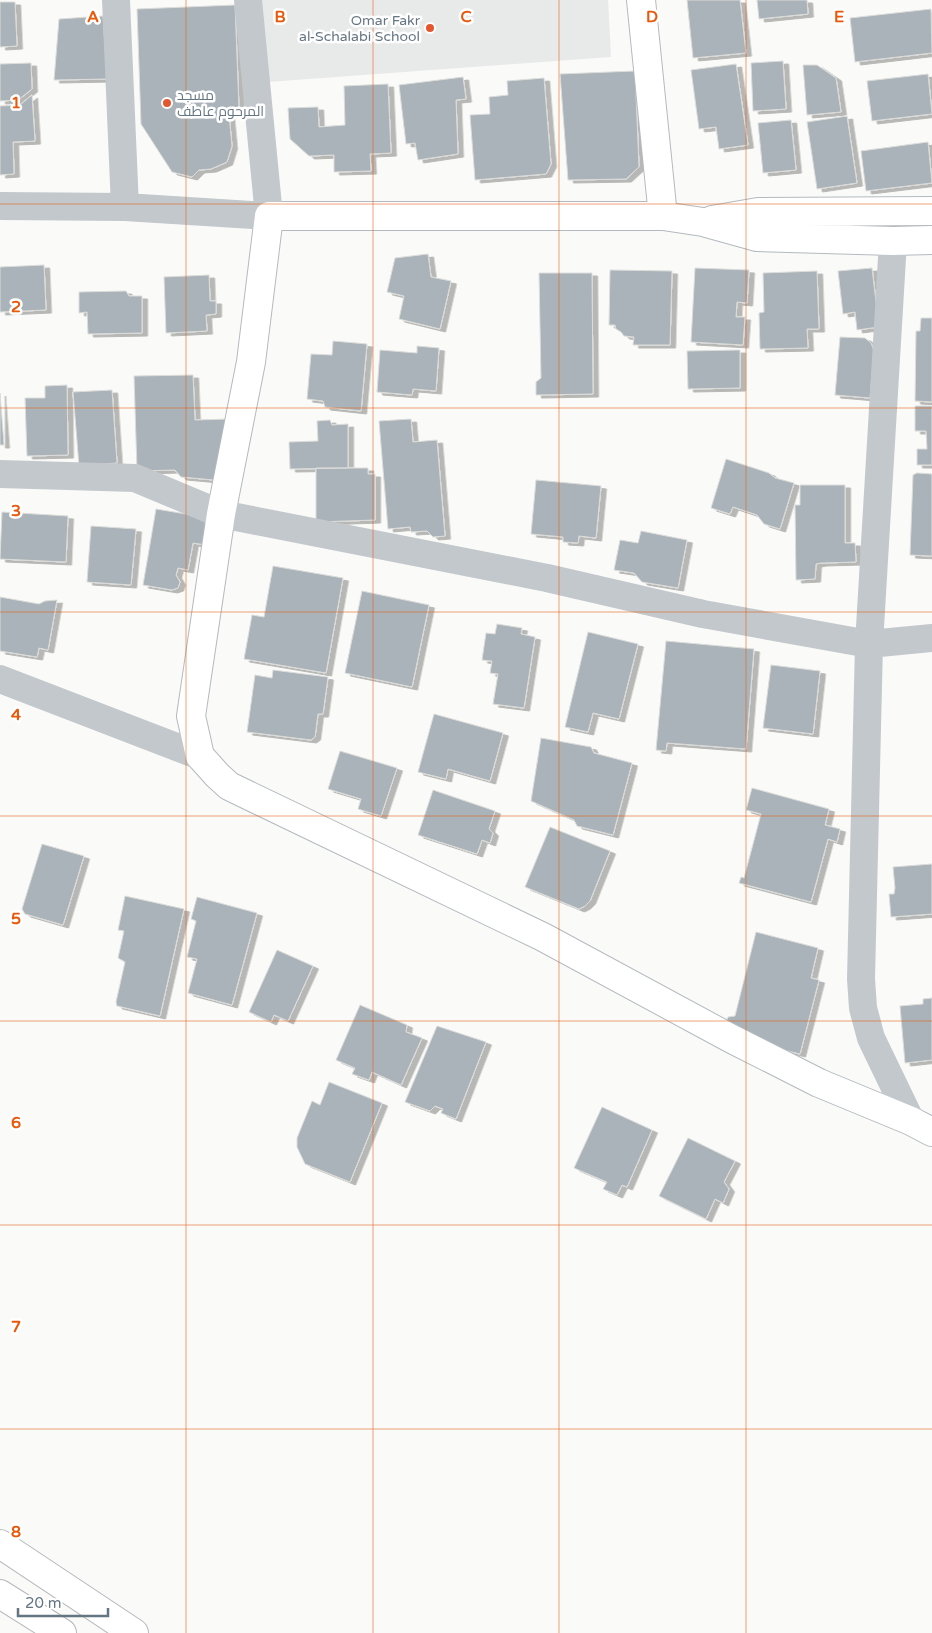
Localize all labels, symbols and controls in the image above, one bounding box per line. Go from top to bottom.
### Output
text: A [87,7,99,27]
text: B [274,7,286,27]
text: C [460,7,472,27]
text: D [646,7,658,27]
text: E [834,7,844,27]
place label: Omar Fakr al-Schalabi School [299,12,421,45]
marker: Omar Fakr al-Schalabi School [424,22,436,34]
place label: مسجد المرحوم عاطف [177,87,264,121]
text: 1 [11,93,21,113]
marker: مسجد المرحوم عاطف [161,97,173,109]
text: 2 [11,297,21,317]
text: 3 [11,501,21,521]
text: 4 [11,705,21,725]
text: 5 [11,909,21,929]
text: 6 [11,1113,21,1133]
text: 7 [11,1317,21,1337]
text: 8 [11,1522,21,1542]
scale bar [18,1586,108,1618]
text: 20 m [25,1594,62,1612]

